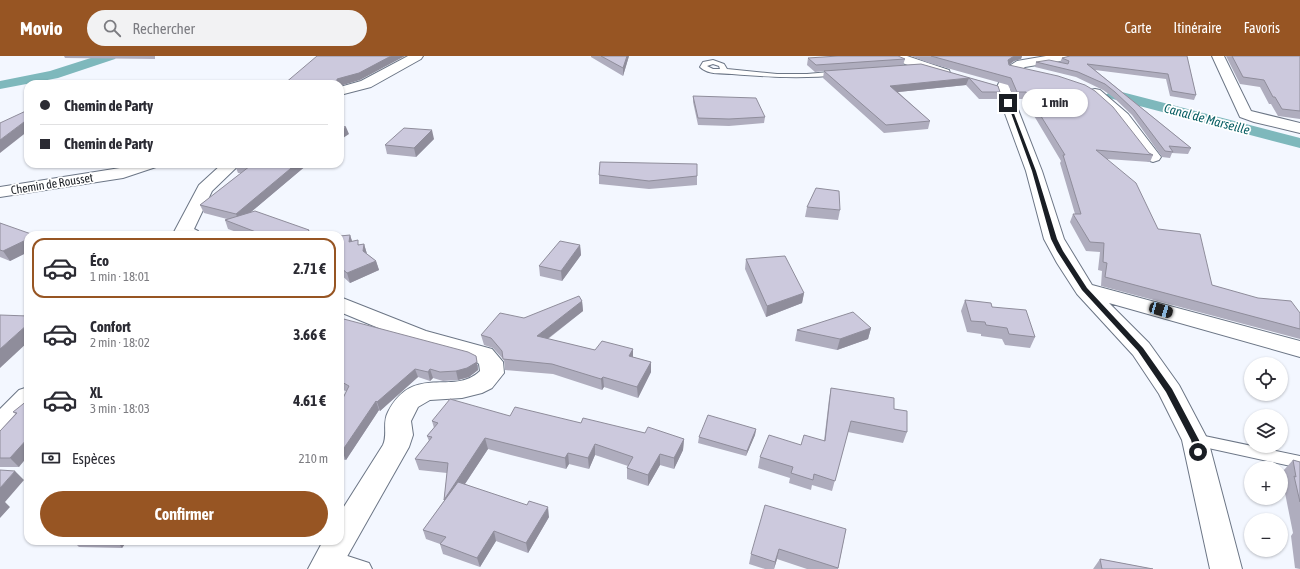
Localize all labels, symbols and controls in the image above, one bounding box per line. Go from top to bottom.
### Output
search box [87,10,367,46]
text: Movio [20,17,63,39]
icon: search [101,17,123,39]
text: Rechercher [133,20,195,37]
text: Carte [1125,20,1152,36]
text: Itinéraire [1174,20,1222,36]
text: Favoris [1244,20,1280,36]
callout: 1 min [1022,89,1088,117]
route end [999,94,1017,112]
text: 1 min [1042,95,1068,110]
text: Chemin de Party [64,97,153,114]
water label: Canal de Marseille [1163,100,1252,138]
text: Chemin de Party [64,135,153,152]
street label: Chemin de Rousset [10,170,95,197]
icon: car [42,250,78,286]
text: Éco [90,252,109,269]
text: 2.71 € [293,260,326,277]
text: 1 min · 18:01 [90,269,150,284]
car [1148,301,1174,319]
icon: car [42,316,78,352]
text: Confort [90,318,131,335]
text: 3.66 € [293,326,326,343]
text: 2 min · 18:02 [90,335,150,350]
map controls [1244,357,1288,557]
button: locate [1244,357,1288,401]
icon: car [42,382,78,418]
text: XL [90,384,103,401]
text: 4.61 € [293,392,326,409]
text: 3 min · 18:03 [90,401,150,416]
button: layers [1244,409,1288,453]
route start [1189,443,1207,461]
icon: cash [40,447,62,469]
text: Espèces [72,450,115,467]
text: 210 m [299,451,328,466]
button: + [1244,461,1288,505]
button: Confirmer [40,491,328,537]
button: − [1244,513,1288,557]

